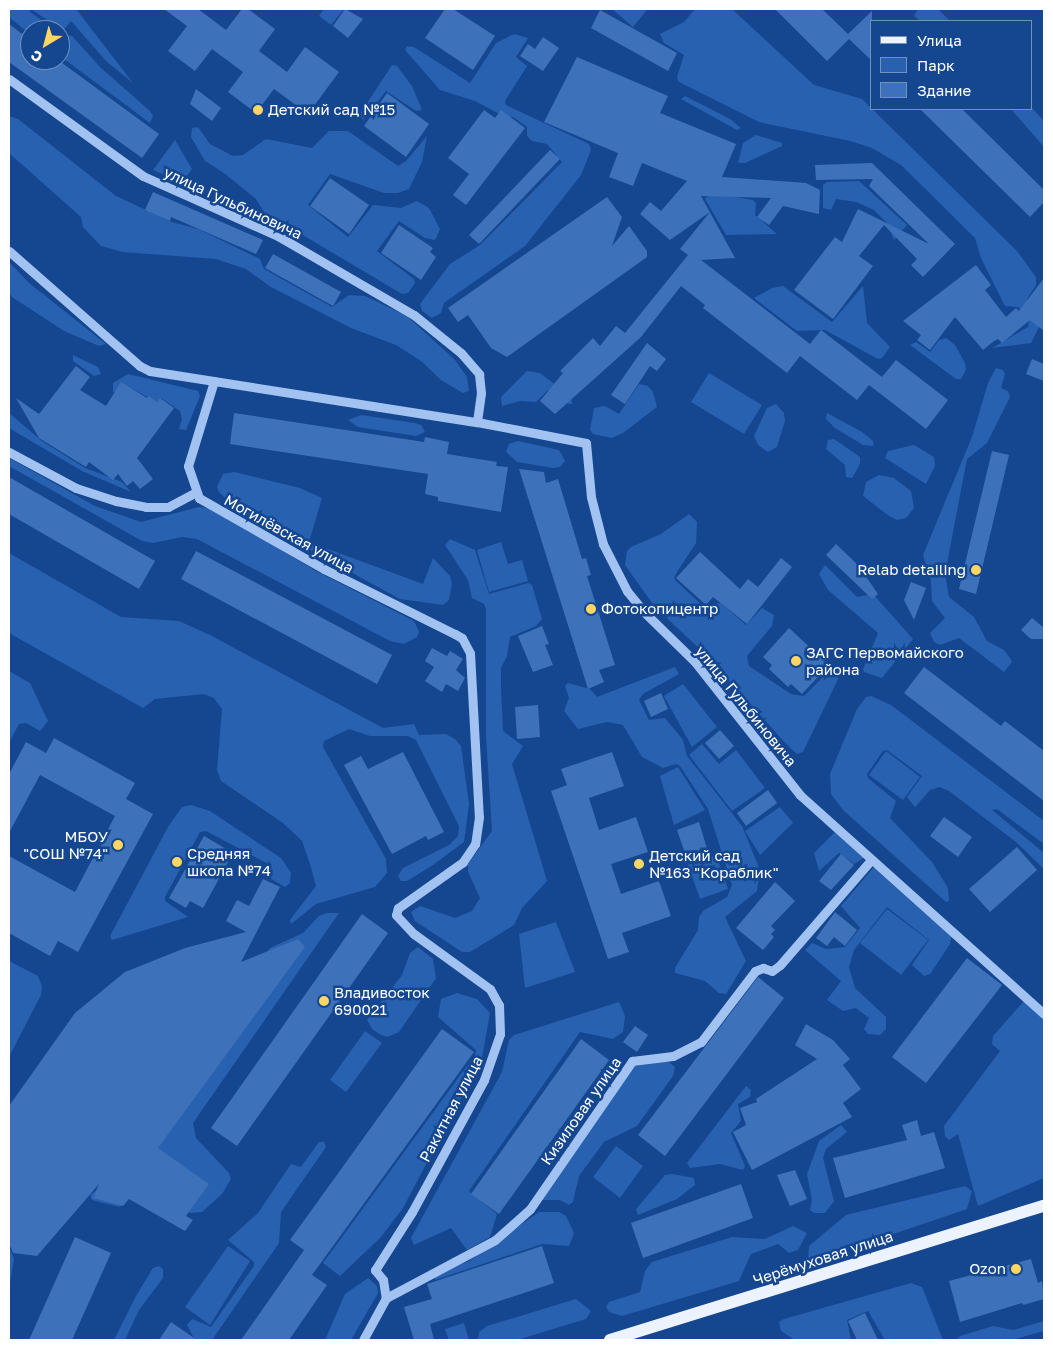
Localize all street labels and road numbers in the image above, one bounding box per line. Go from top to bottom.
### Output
street label: улица Гульбиновича [161,163,305,243]
street label: Могилёвская улица [221,491,357,577]
street label: улица Гульбиновича [692,642,800,770]
street label: Ракитная улица [416,1053,486,1165]
street label: Кизиловая улица [537,1054,625,1168]
street label: Черёмуховая улица [751,1227,895,1289]

